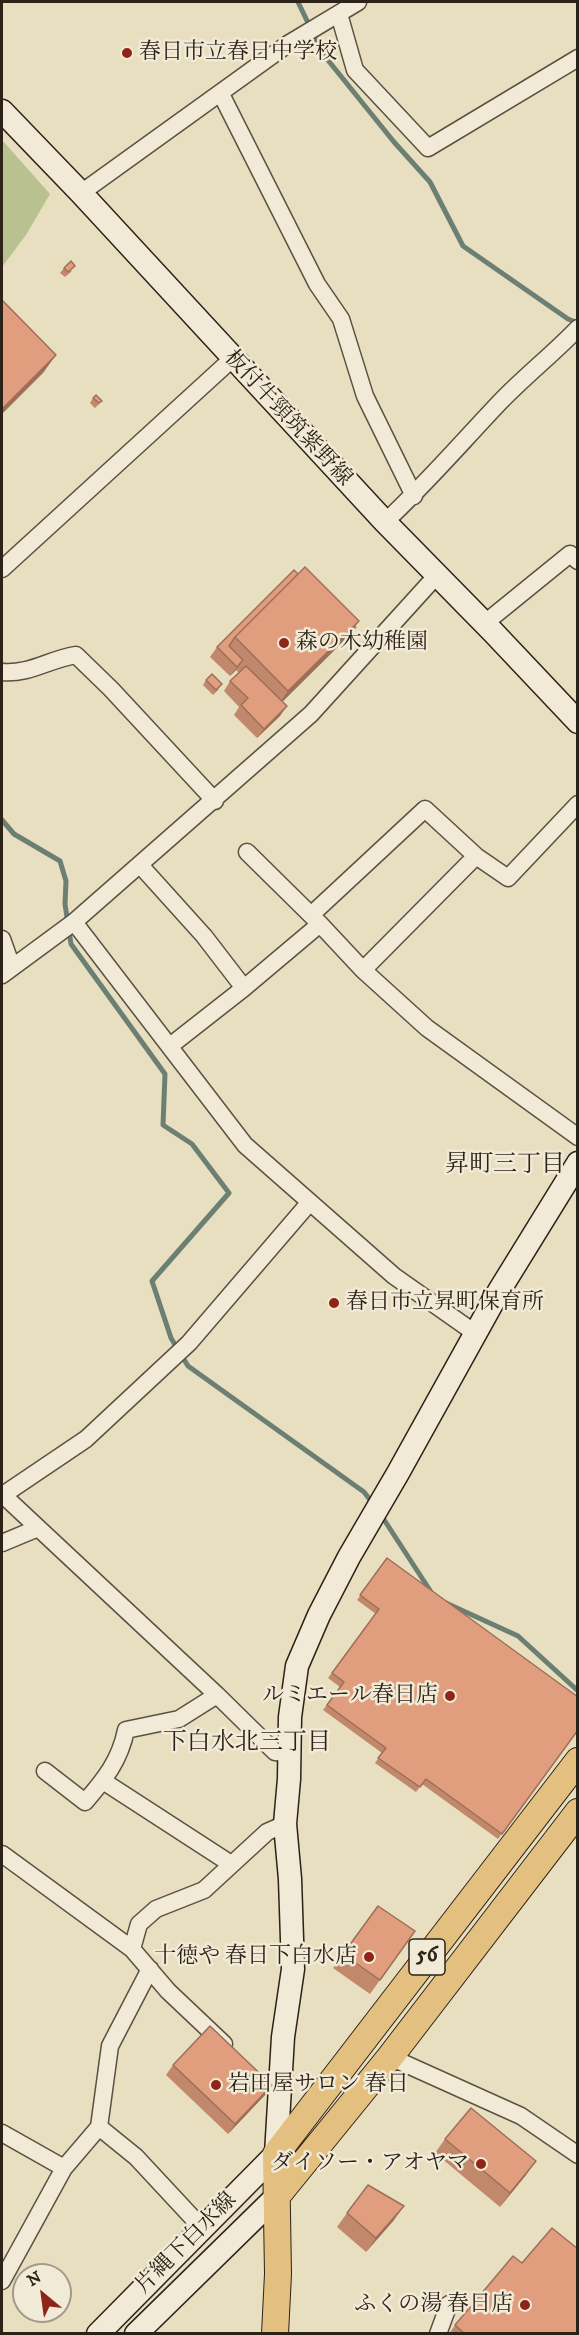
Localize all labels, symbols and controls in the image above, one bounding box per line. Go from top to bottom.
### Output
place label: 春日市立春日中学校 [139,40,337,66]
marker: 春日市立春日中学校 [120,46,134,60]
street label: 板付牛頸筑紫野線 [217,346,357,492]
place label: 森の木幼稚園 [296,630,428,656]
marker: 森の木幼稚園 [277,636,291,650]
district label: 昇町三丁目 [445,1152,565,1180]
place label: 春日市立昇町保育所 [346,1290,544,1316]
marker: 春日市立昇町保育所 [327,1296,341,1310]
place label: ルミエール春日店 [262,1683,438,1709]
marker: ルミエール春日店 [443,1689,457,1703]
district label: 下白水北三丁目 [163,1730,331,1758]
road number: 56 [409,1939,445,1975]
place label: 十徳や 春日下白水店 [154,1944,357,1970]
marker: 十徳や 春日下白水店 [362,1950,376,1964]
place label: 岩田屋サロン 春日 [228,2072,409,2098]
marker: 岩田屋サロン 春日 [209,2078,223,2092]
place label: ダイソー・アオヤマ [271,2151,469,2177]
marker: ダイソー・アオヤマ [474,2157,488,2171]
street label: 片縄下白水線 [131,2188,243,2300]
north arrow [12,2263,72,2323]
text: N [24,2267,45,2291]
place label: ふくの湯 春日店 [354,2292,513,2318]
marker: ふくの湯 春日店 [518,2298,532,2312]

